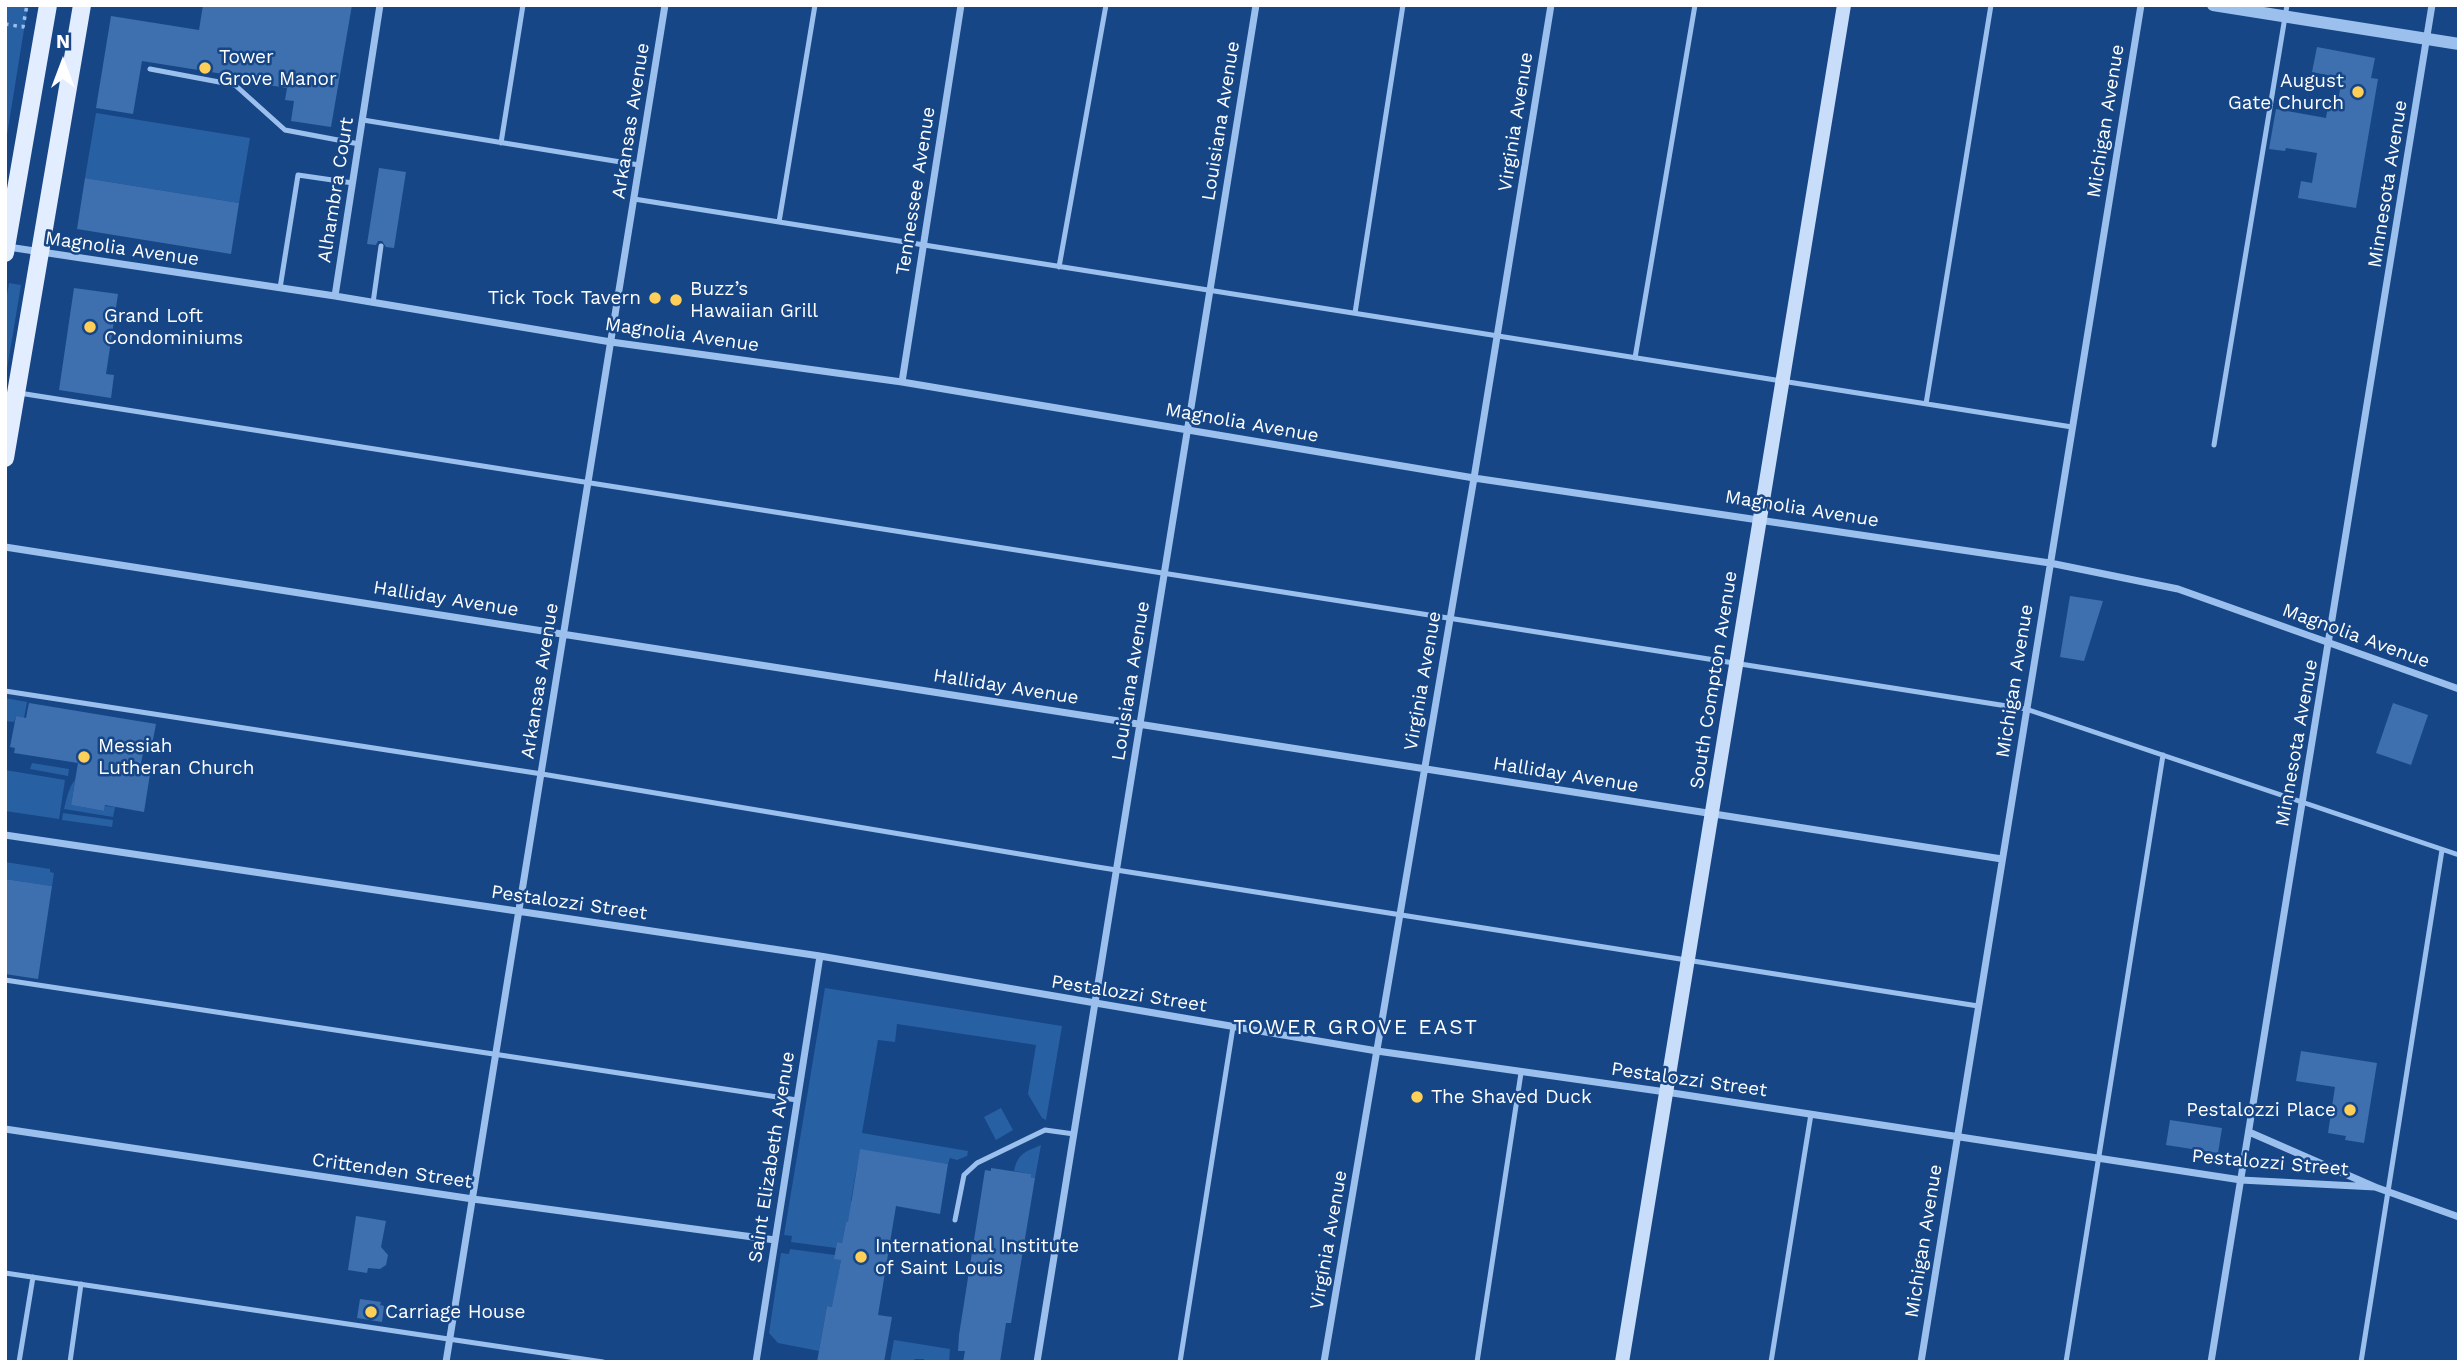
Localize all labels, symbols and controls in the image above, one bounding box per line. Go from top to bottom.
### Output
north arrow [28,28,98,98]
text: N [56,30,70,53]
street label: Louisiana Avenue [1197,40,1245,202]
street label: Arkansas Avenue [607,41,655,201]
street label: Michigan Avenue [2083,43,2129,199]
place label: Tower Grove Manor [219,46,337,90]
street label: Virginia Avenue [1494,51,1538,193]
marker: Tower Grove Manor [197,60,213,76]
place label: August Gate Church [2228,70,2344,114]
marker: August Gate Church [2350,84,2366,100]
street label: Minnesota Avenue [2363,99,2413,269]
street label: Tennessee Avenue [891,105,941,277]
street label: Alhambra Court [313,116,359,264]
street label: Magnolia Avenue [43,227,201,271]
place label: Buzz’s Hawaiian Grill [690,278,818,322]
place label: Tick Tock Tavern [488,287,641,309]
marker: Tick Tock Tavern [647,290,663,306]
marker: Buzz’s Hawaiian Grill [668,292,684,308]
place label: Grand Loft Condominiums [104,305,243,349]
street label: Magnolia Avenue [603,313,761,357]
marker: Grand Loft Condominiums [82,319,98,335]
street label: Magnolia Avenue [1163,398,1321,448]
street label: Magnolia Avenue [1723,486,1881,532]
street label: South Compton Avenue [1685,569,1743,791]
street label: Halliday Avenue [372,576,520,622]
street label: Magnolia Avenue [2279,599,2433,673]
street label: Louisiana Avenue [1107,600,1155,762]
street label: Arkansas Avenue [516,601,564,761]
street label: Michigan Avenue [1992,603,2038,759]
street label: Virginia Avenue [1400,610,1446,752]
street label: Minnesota Avenue [2271,658,2323,828]
street label: Halliday Avenue [932,664,1080,710]
place label: Messiah Lutheran Church [98,735,254,779]
marker: Messiah Lutheran Church [76,749,92,765]
street label: Halliday Avenue [1492,752,1640,798]
street label: Pestalozzi Street [490,881,648,925]
street label: Pestalozzi Street [1050,970,1208,1018]
district label: TOWER GROVE EAST [1235,1015,1477,1041]
street label: Saint Elizabeth Avenue [744,1050,800,1264]
street label: Pestalozzi Street [1610,1058,1768,1102]
place label: The Shaved Duck [1431,1086,1592,1108]
marker: The Shaved Duck [1409,1089,1425,1105]
place label: Pestalozzi Place [2186,1099,2336,1121]
marker: Pestalozzi Place [2342,1102,2358,1118]
street label: Pestalozzi Street [2191,1145,2349,1181]
street label: Crittenden Street [310,1148,474,1194]
street label: Michigan Avenue [1901,1163,1947,1319]
street label: Virginia Avenue [1306,1169,1352,1311]
place label: International Institute of Saint Louis [875,1235,1079,1279]
marker: International Institute of Saint Louis [853,1249,869,1265]
place label: Carriage House [385,1301,526,1323]
marker: Carriage House [363,1304,379,1320]

